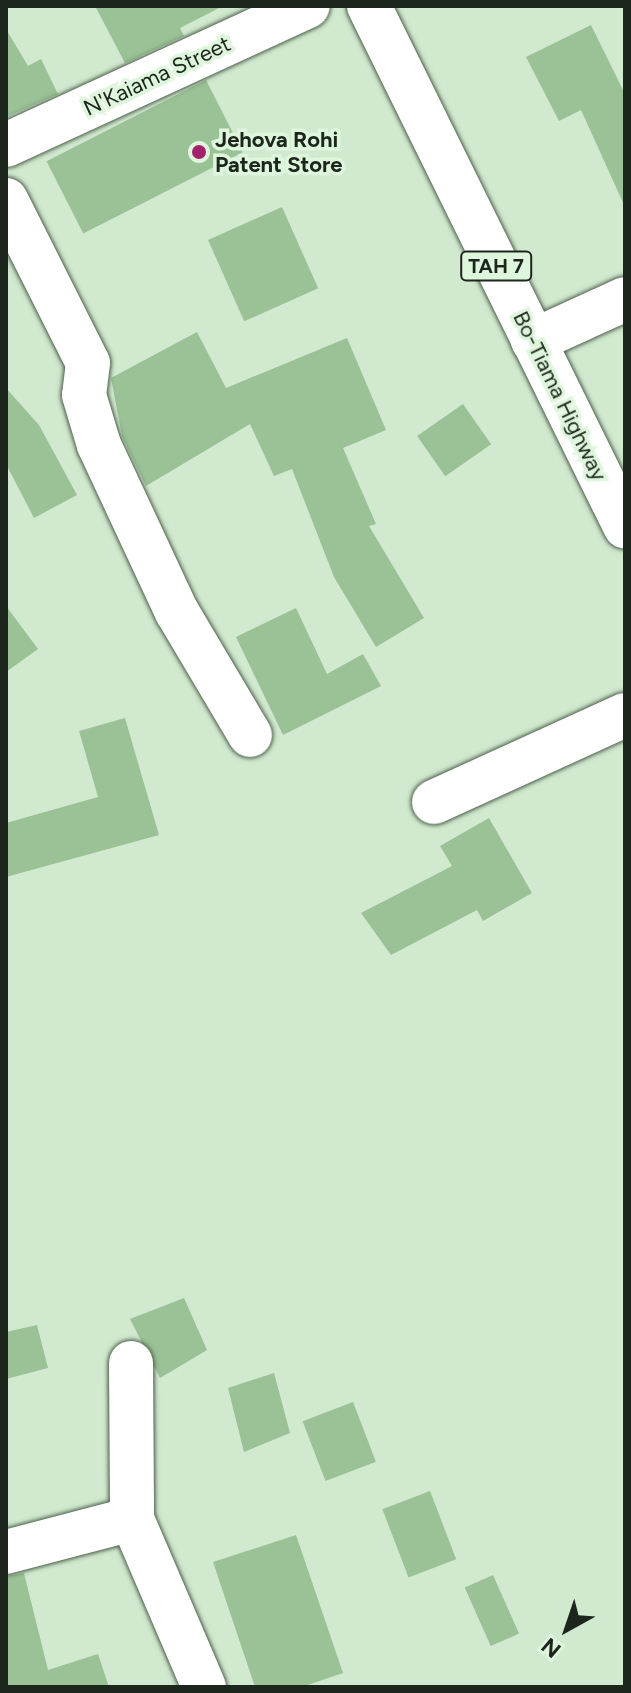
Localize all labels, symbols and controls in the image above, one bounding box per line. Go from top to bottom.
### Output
street label: N'Kaiama Street [79,30,235,122]
place label: Jehova Rohi Patent Store [215,126,342,178]
marker: Jehova Rohi Patent Store [190,143,208,161]
road number: TAH 7 [460,250,532,282]
street label: Bo-Tiama Highway [507,307,613,485]
north arrow [527,1589,607,1669]
text: N [536,1632,566,1664]

